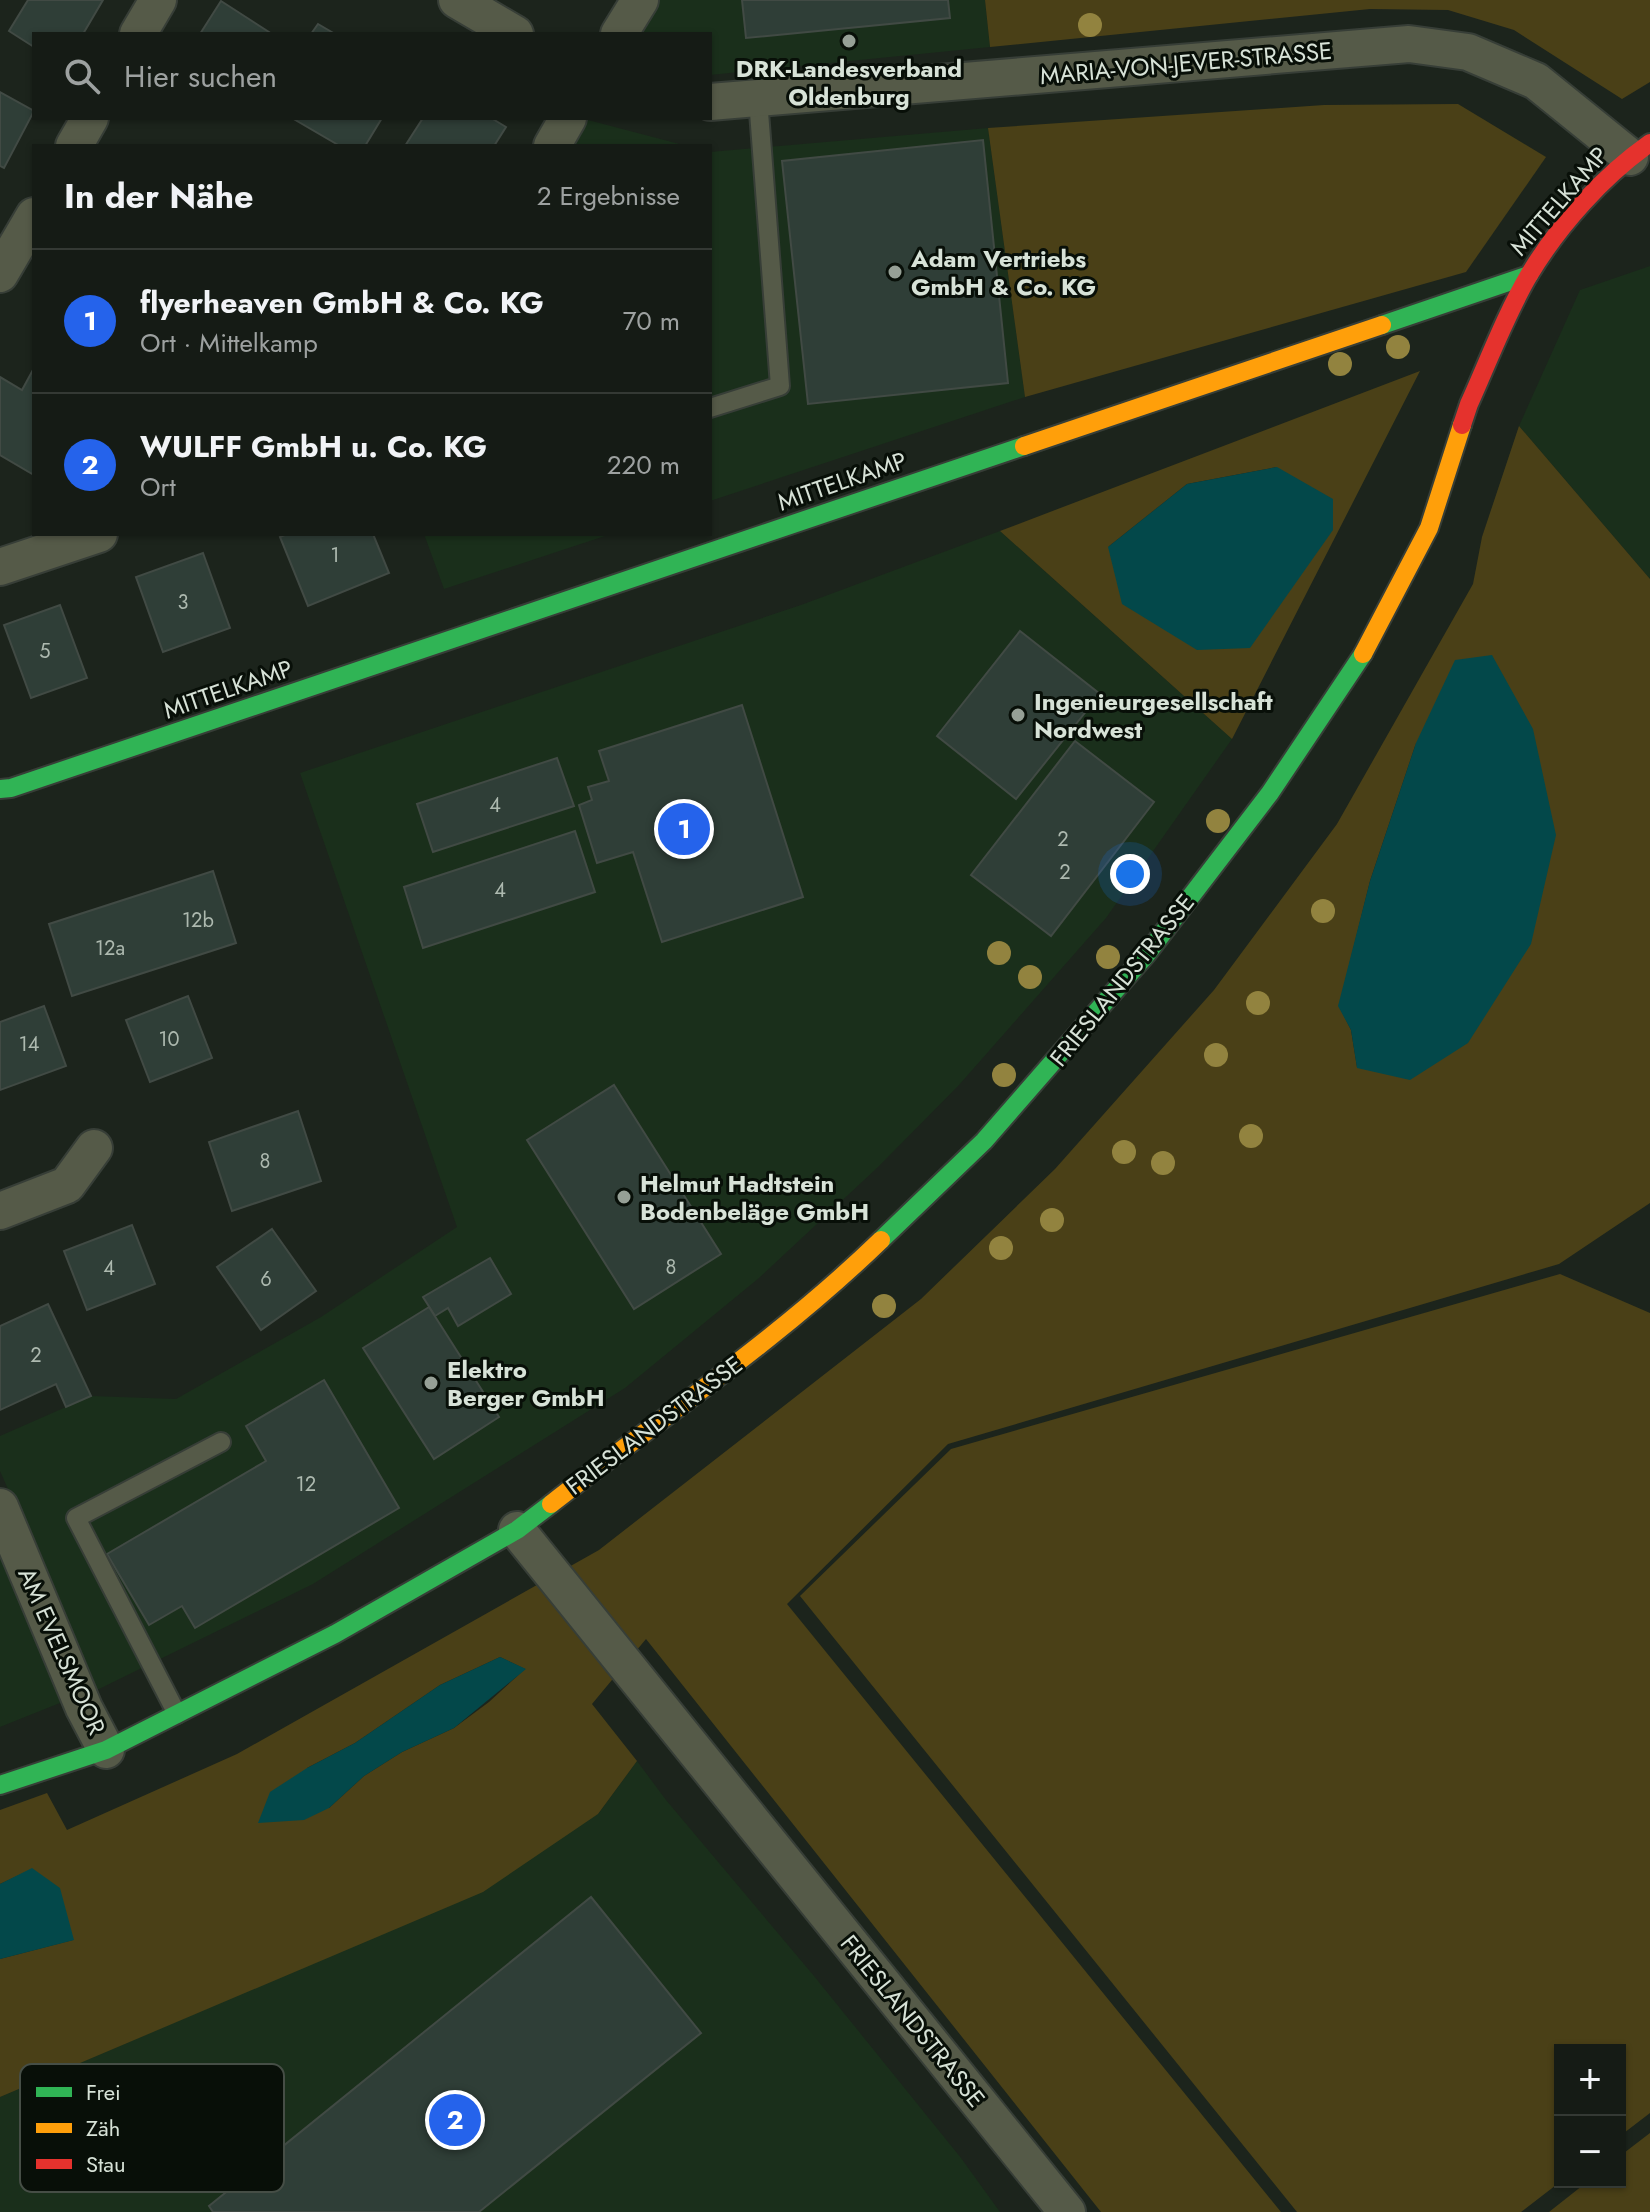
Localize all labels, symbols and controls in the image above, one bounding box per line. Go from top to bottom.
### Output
search box [32,32,712,120]
marker: DRK-Landesverband Oldenburg [840,32,858,50]
street label: MARIA-VON-JEVER-STRASSE [1038,33,1334,93]
place label: DRK-Landesverband Oldenburg [736,51,962,114]
icon: search [60,54,104,98]
text: Hier suchen [124,55,277,98]
street label: MITTELKAMP [1502,139,1616,263]
text: In der Nähe [64,172,254,221]
text: 2 Ergebnisse [537,177,680,215]
place label: Adam Vertriebs GmbH & Co. KG [910,241,1096,304]
marker: Adam Vertriebs GmbH & Co. KG [886,263,904,281]
text: flyerheaven GmbH & Co. KG [140,281,544,324]
text: 1 [83,302,97,340]
text: 70 m [623,302,680,340]
text: Ort · Mittelkamp [140,324,318,362]
text: WULFF GmbH u. Co. KG [140,425,487,468]
street label: MITTELKAMP [773,443,911,519]
text: 2 [81,446,99,484]
text: 220 m [607,446,680,484]
text: Ort [140,468,176,506]
house number: 1 [331,541,340,570]
house number: 3 [178,588,189,617]
house number: 5 [39,637,51,666]
street label: MITTELKAMP [159,651,297,727]
place label: Ingenieurgesellschaft Nordwest [1034,684,1273,747]
marker: Ingenieurgesellschaft Nordwest [1009,706,1027,724]
house number: 4 [489,791,501,820]
pin: 1 [658,799,710,859]
house number: 2 [1057,825,1069,854]
your location [1110,854,1150,894]
house number: 2 [1059,858,1071,887]
house number: 4 [494,876,506,905]
street label: FRIESLANDSTRASSE [1041,886,1203,1074]
house number: 12b [182,906,214,935]
house number: 12a [95,934,125,963]
house number: 10 [159,1025,180,1054]
house number: 14 [19,1030,40,1059]
house number: 8 [260,1147,270,1176]
place label: Helmut Hadtstein Bodenbeläge GmbH [640,1166,869,1229]
marker: Helmut Hadtstein Bodenbeläge GmbH [615,1188,633,1206]
house number: 8 [666,1253,676,1282]
house number: 4 [103,1254,115,1283]
house number: 6 [260,1265,272,1294]
house number: 2 [30,1341,42,1370]
street label: FRIESLANDSTRASSE [558,1347,750,1503]
place label: Elektro Berger GmbH [447,1352,605,1415]
marker: Elektro Berger GmbH [422,1374,440,1392]
house number: 12 [296,1470,316,1499]
street label: AM EVELSMOOR [10,1562,115,1741]
street label: FRIESLANDSTRASSE [832,1927,994,2115]
map controls [1554,2044,1626,2188]
button: + [1554,2044,1626,2116]
legend [20,2064,284,2192]
text: Frei [86,2076,121,2108]
pin: 2 [429,2090,481,2150]
text: Zäh [86,2112,120,2144]
button: − [1554,2116,1626,2188]
text: Stau [86,2148,125,2180]

